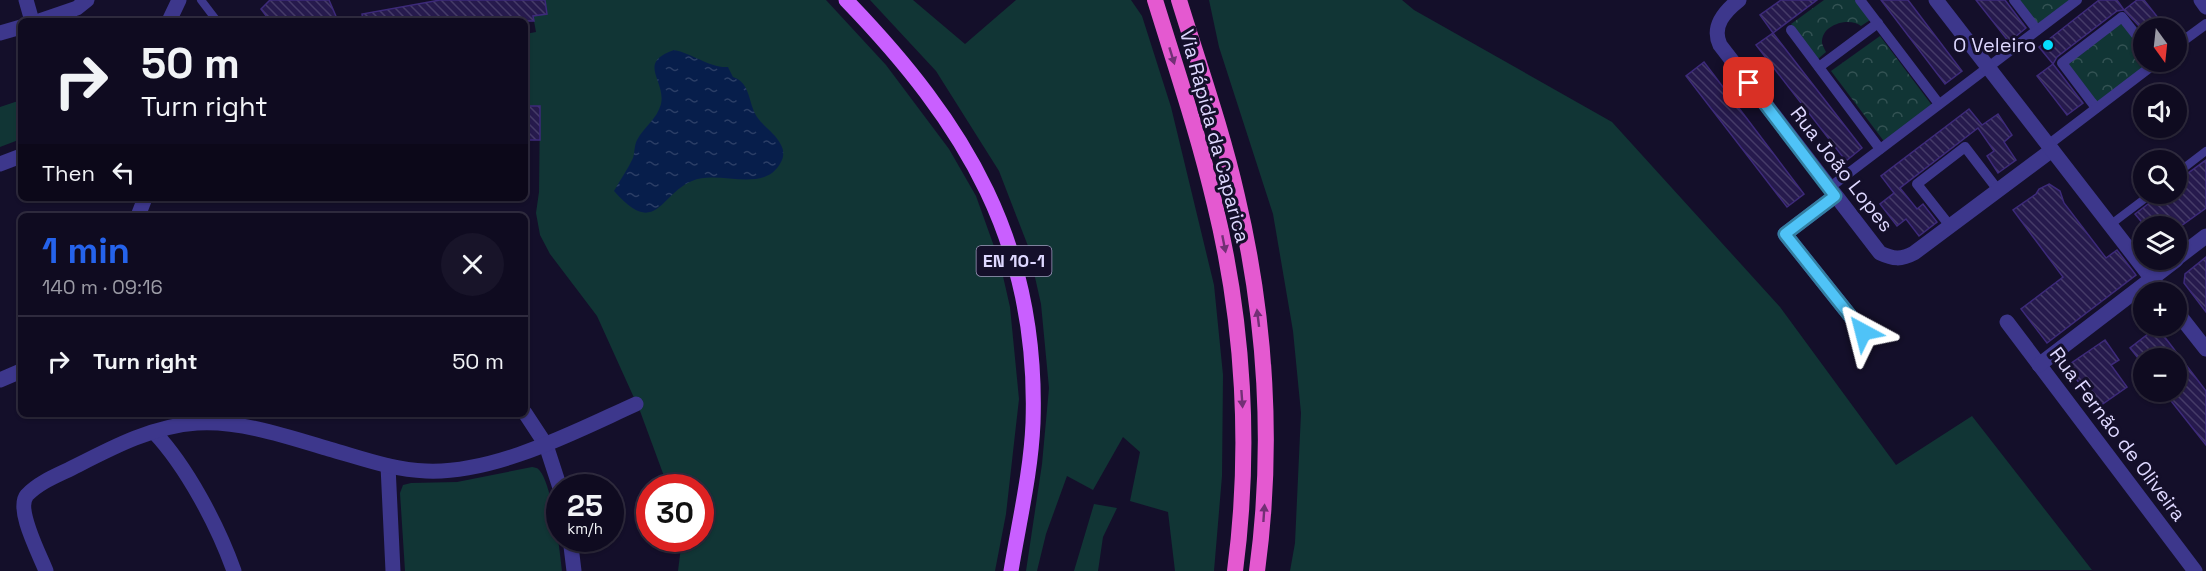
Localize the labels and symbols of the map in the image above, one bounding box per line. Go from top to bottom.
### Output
north arrow [2133,18,2187,72]
street label: Via Rápida da Caparica [1174,27,1256,245]
place label: O Veleiro [1953,32,2036,58]
marker: O Veleiro [2041,38,2055,52]
one-way arrow [1168,47,1177,65]
pin [1723,57,1774,108]
street label: Rua João Lopes [1785,101,1899,237]
one-way arrow [1220,235,1229,254]
road number: EN 10-1 [976,246,1052,276]
position arrow [1831,300,1895,364]
one-way arrow [1253,309,1263,328]
street label: Rua Fernão de Oliveira [2044,342,2192,526]
one-way arrow [1237,390,1246,409]
speed limit sign: 30 [636,474,714,552]
one-way arrow [1259,503,1268,522]

